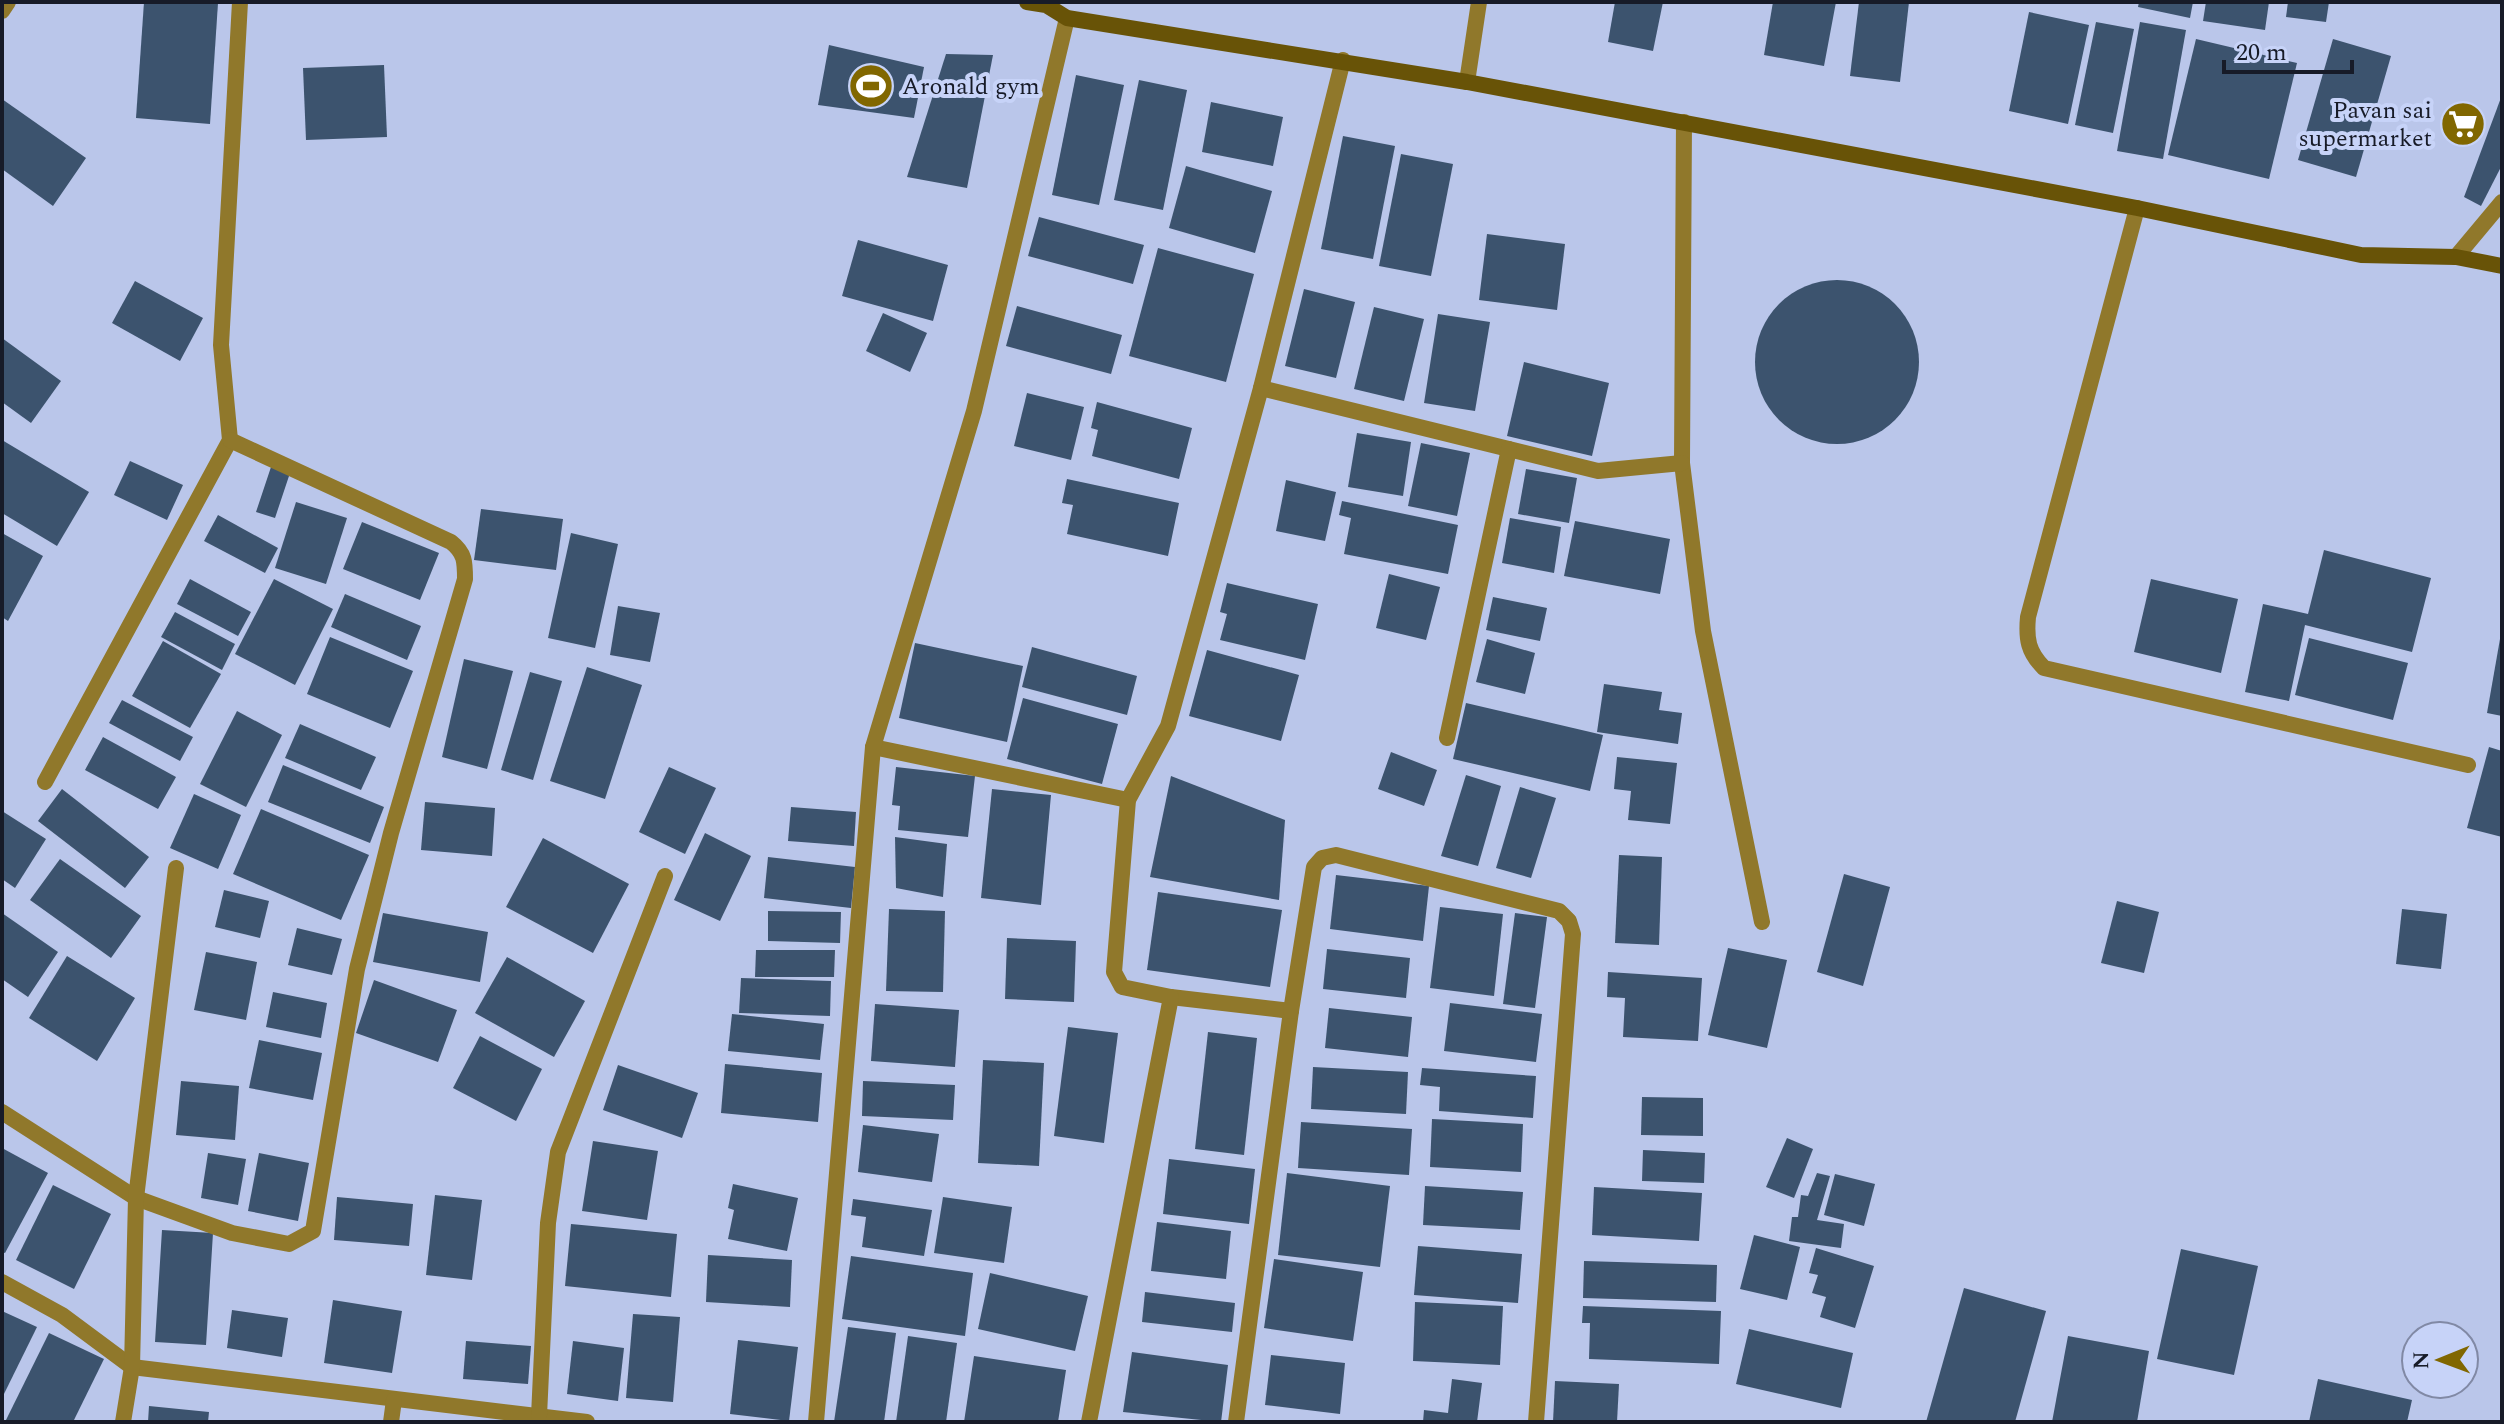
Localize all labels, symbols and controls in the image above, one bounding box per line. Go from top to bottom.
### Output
scale bar [2224,24,2352,74]
text: 20 m [2236,35,2287,71]
sports icon: Aronald gym [847,62,895,110]
place label: Aronald gym [902,69,1040,105]
place label: Pavan sai supermarket [2298,93,2432,157]
supermarket icon: Pavan sai supermarket [2439,100,2487,148]
north arrow [2400,1320,2480,1400]
text: N [2405,1351,2438,1370]

